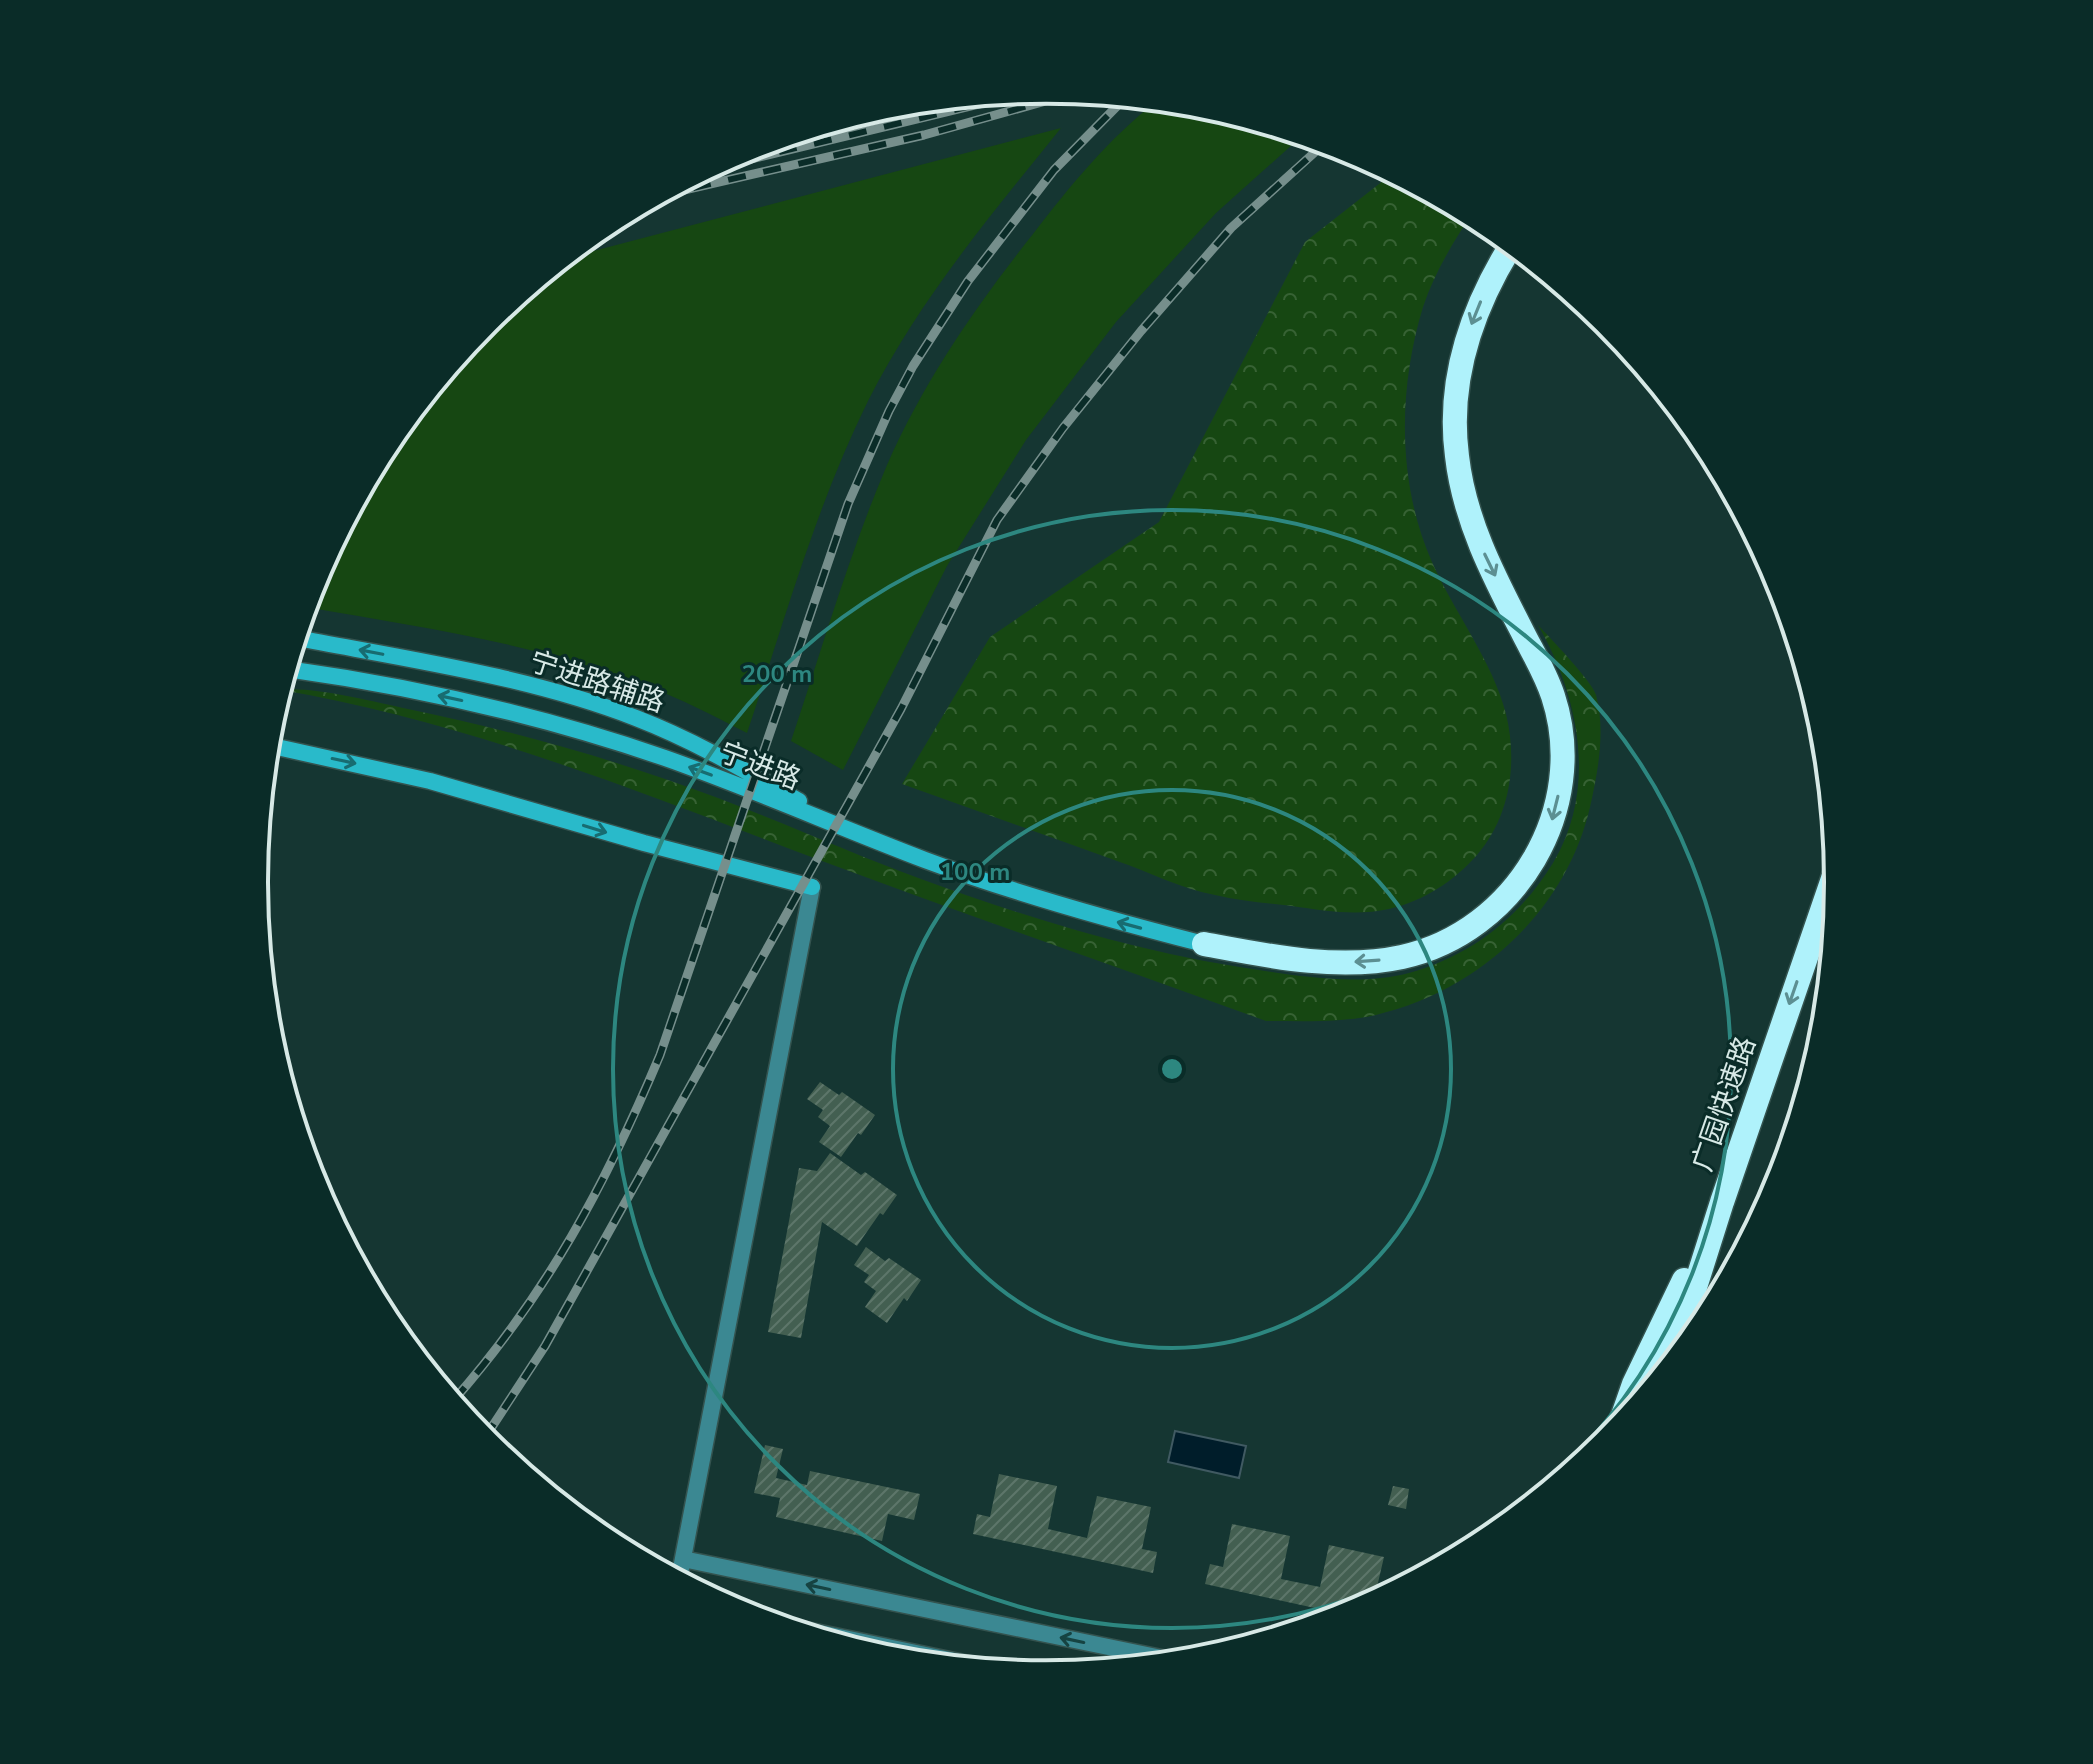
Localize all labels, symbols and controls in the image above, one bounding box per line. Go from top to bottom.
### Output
one-way arrow [1467,300,1482,325]
one-way arrow [1482,552,1498,576]
street label: 宁进路辅路 [525,642,669,722]
one-way arrow [359,644,384,659]
text: 200 m [742,658,812,690]
one-way arrow [438,690,464,705]
street label: 宁进路 [714,733,806,799]
one-way arrow [331,754,357,769]
one-way arrow [688,763,713,777]
one-way arrow [1547,795,1562,821]
one-way arrow [582,822,608,837]
text: 100 m [940,856,1010,888]
one-way arrow [1116,917,1142,932]
one-way arrow [1355,954,1381,969]
one-way arrow [1785,981,1800,1006]
street label: 广园快速路 [1683,1032,1765,1176]
centre of rings [1158,1055,1186,1083]
one-way arrow [805,1579,831,1594]
one-way arrow [1060,1632,1085,1647]

